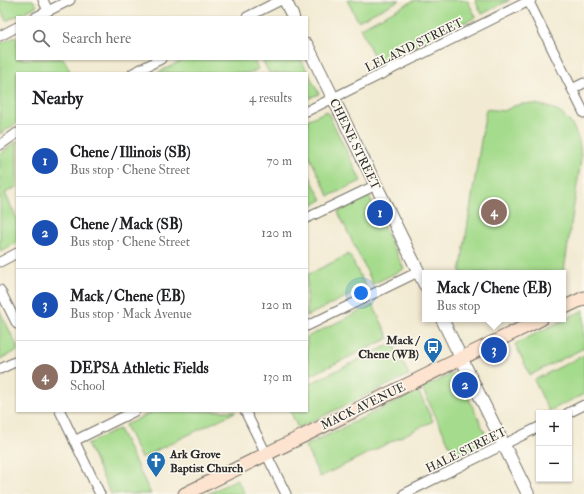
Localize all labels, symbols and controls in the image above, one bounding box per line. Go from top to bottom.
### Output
street label: LELAND STREET [363,15,466,76]
search box [16,16,308,60]
icon: search [30,27,52,49]
text: Search here [62,29,131,48]
text: Nearby [32,88,83,109]
text: 4 results [249,90,292,106]
street label: CHENE STREET [326,96,383,192]
text: Chene / Illinois (SB) [70,143,191,162]
text: 1 [43,153,47,169]
text: 70 m [267,153,292,169]
text: Bus stop · Chene Street [70,162,190,178]
pin: 4 [481,197,507,227]
pin: 1 [367,198,393,228]
text: Chene / Mack (SB) [70,215,183,234]
text: 2 [42,225,48,241]
text: 120 m [261,225,292,241]
text: Bus stop · Chene Street [70,234,190,250]
popup [422,270,566,322]
text: Mack / Chene (EB) [436,279,552,298]
your location [351,283,371,303]
text: Mack / Chene (EB) [70,287,185,306]
text: 3 [43,297,48,313]
text: 120 m [261,297,292,313]
text: Bus stop [436,298,480,314]
text: Bus stop · Mack Avenue [70,306,192,322]
place label: Mack / Chene (WB) [358,333,421,362]
pin: 3 [481,335,507,365]
bus stop icon: Mack / Chene (WB) [422,336,444,364]
text: DEPSA Athletic Fields [70,359,209,378]
text: 4 [41,369,49,385]
text: 130 m [263,369,292,385]
pin: 2 [452,370,478,400]
text: School [70,378,105,394]
street label: MACK AVENUE [318,379,408,433]
map controls [536,410,572,482]
button: + [536,410,572,446]
street label: HALE STREET [424,424,509,476]
button: − [536,446,572,482]
place label: Ark Grove Baptist Church [169,447,244,476]
church icon: Ark Grove Baptist Church [145,450,167,478]

